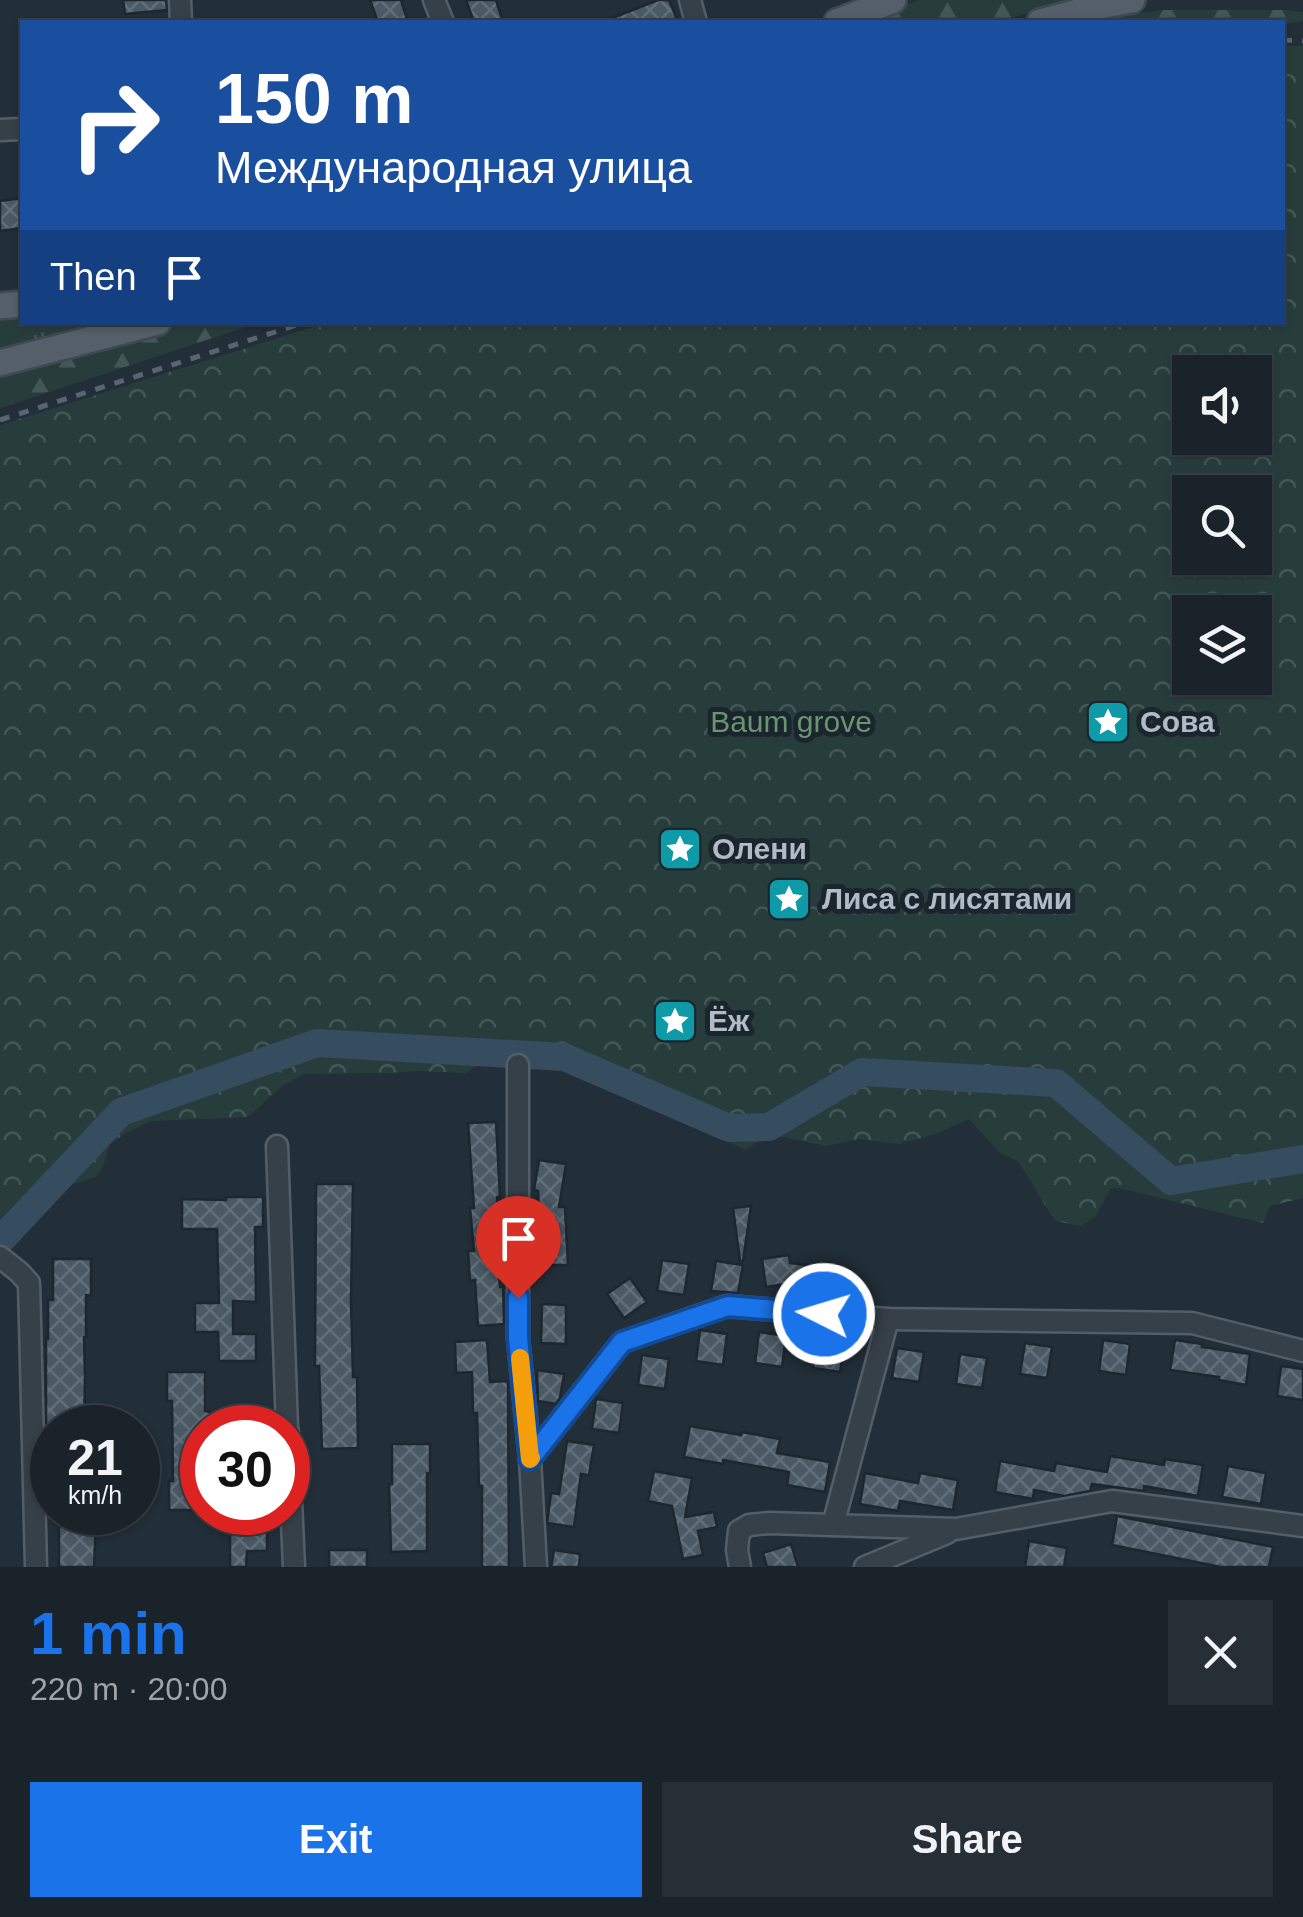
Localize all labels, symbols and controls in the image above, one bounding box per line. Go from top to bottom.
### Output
icon: right [50,60,180,190]
text: 150 m [215,60,413,138]
text: Международная улица [215,142,692,193]
icon: arrive [157,250,212,305]
text: Then [50,256,137,298]
map controls [1172,355,1272,695]
button: sound [1172,355,1272,455]
button: search [1172,475,1272,575]
button: layers [1172,595,1272,695]
place icon: Сова [1085,699,1131,745]
park label: Baum grove [710,705,872,738]
place label: Сова [1140,705,1215,738]
place icon: Олени [657,826,703,872]
place label: Олени [712,832,807,865]
place icon: Лиса с лисятами [766,876,812,922]
place label: Лиса с лисятами [822,882,1072,915]
place icon: Ёж [652,998,698,1044]
place label: Ёж [708,1004,750,1037]
pin [476,1196,561,1299]
icon: arrive [491,1211,546,1266]
position arrow [772,1262,876,1366]
speed limit sign: 30 [180,1405,310,1535]
text: 21 [67,1430,123,1486]
text: km/h [68,1481,122,1509]
text: 1 min [30,1600,187,1667]
button: close [1168,1600,1273,1705]
text: 220 m · 20:00 [30,1671,227,1707]
button: Exit [30,1782,642,1897]
button: Share [662,1782,1273,1897]

